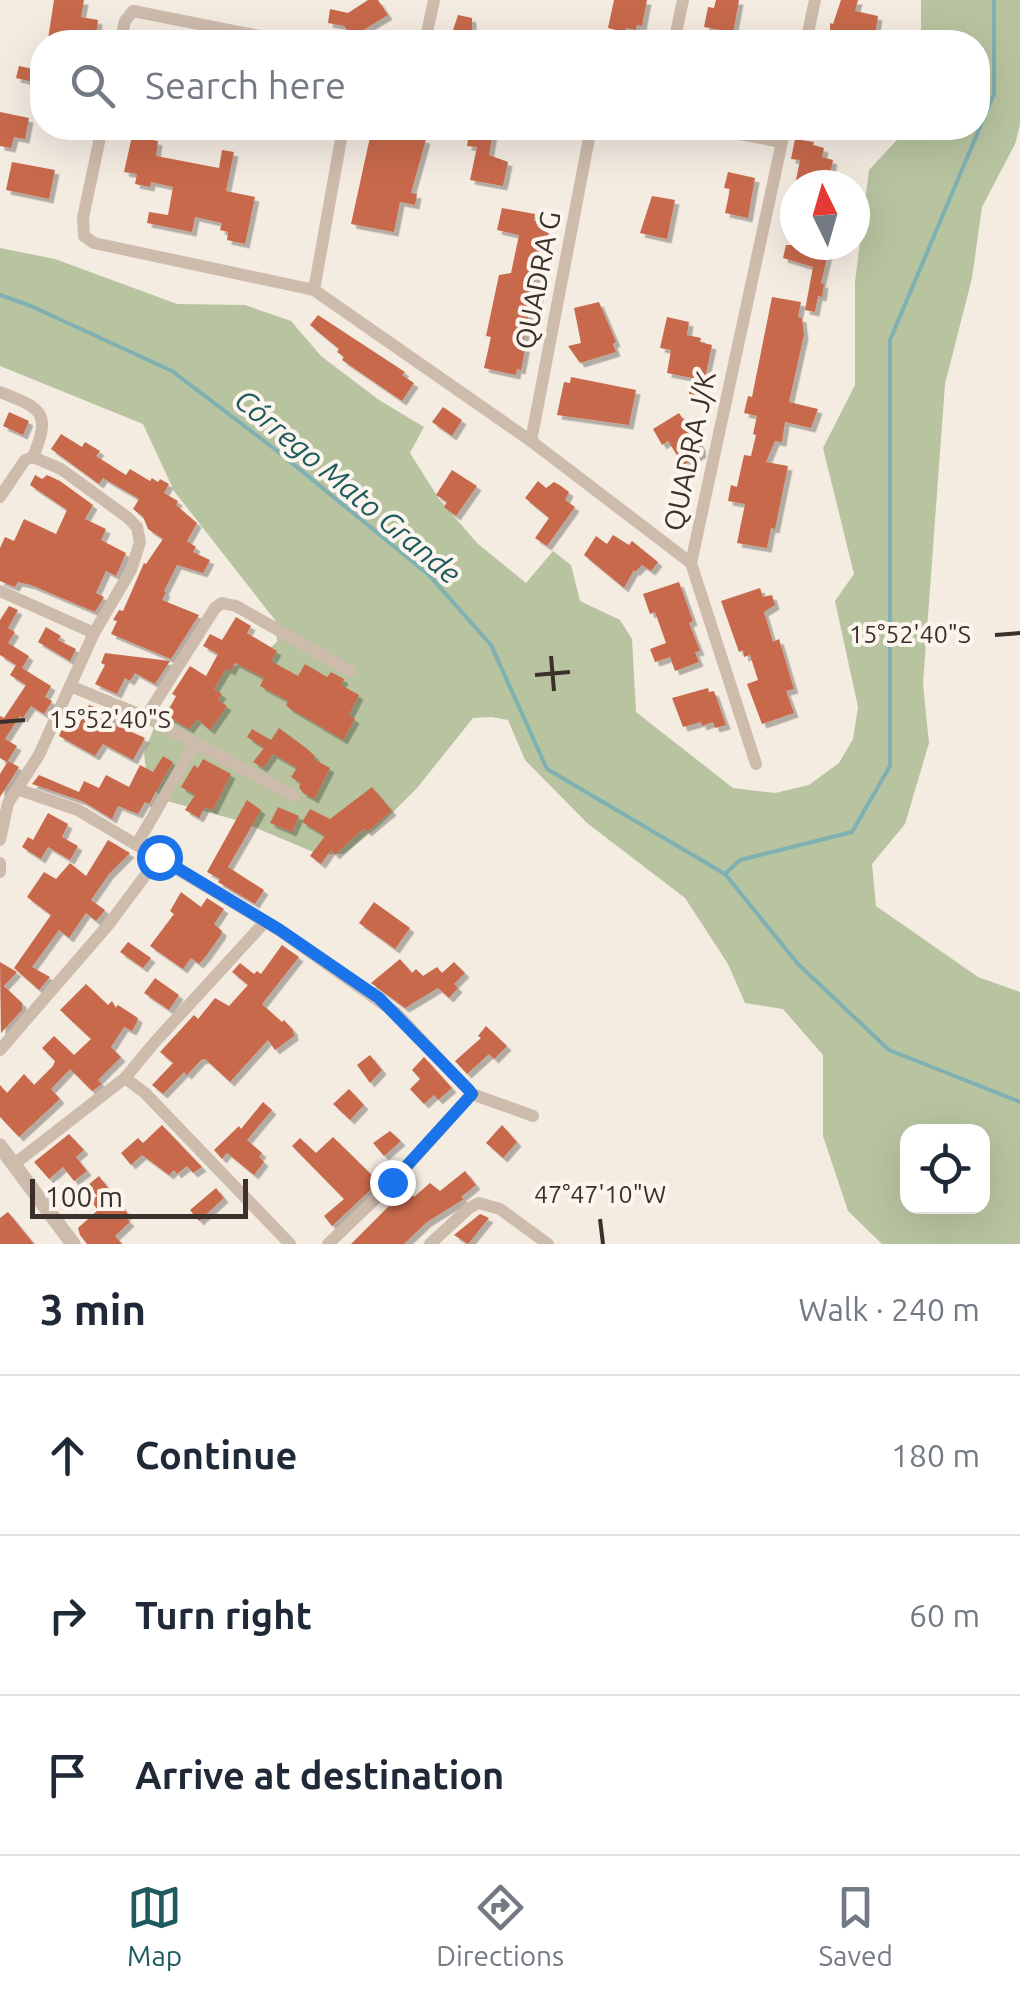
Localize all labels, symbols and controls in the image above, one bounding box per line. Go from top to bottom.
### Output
search box [30,30,990,140]
icon: search [65,58,120,113]
text: Search here [145,64,346,106]
north arrow [780,170,870,260]
street label: QUADRA G [508,208,566,352]
street label: QUADRA J/K [657,369,721,533]
water label: Córrego Mato Grande [228,382,468,590]
text: 15°52'40"S [849,620,971,648]
text: 15°52'40"S [49,705,171,733]
route start [137,835,183,881]
map controls [900,1124,990,1214]
button: locate [900,1124,990,1214]
route end [370,1160,416,1206]
scale bar [30,1174,248,1218]
text: 47°47'10"W [534,1180,666,1208]
text: 100 m [45,1181,123,1212]
text: 3 min [40,1286,146,1333]
text: Walk · 240 m [798,1291,980,1327]
icon: ahead [40,1428,95,1483]
text: Continue [135,1434,297,1476]
text: 180 m [891,1437,980,1473]
icon: right [40,1588,95,1643]
text: Turn right [135,1594,312,1636]
text: 60 m [909,1597,980,1633]
icon: arrive [40,1748,95,1803]
text: Arrive at destination [135,1754,504,1796]
tab: Map [127,1880,182,1971]
tab: Directions [436,1880,564,1971]
tab: Saved [818,1880,893,1971]

